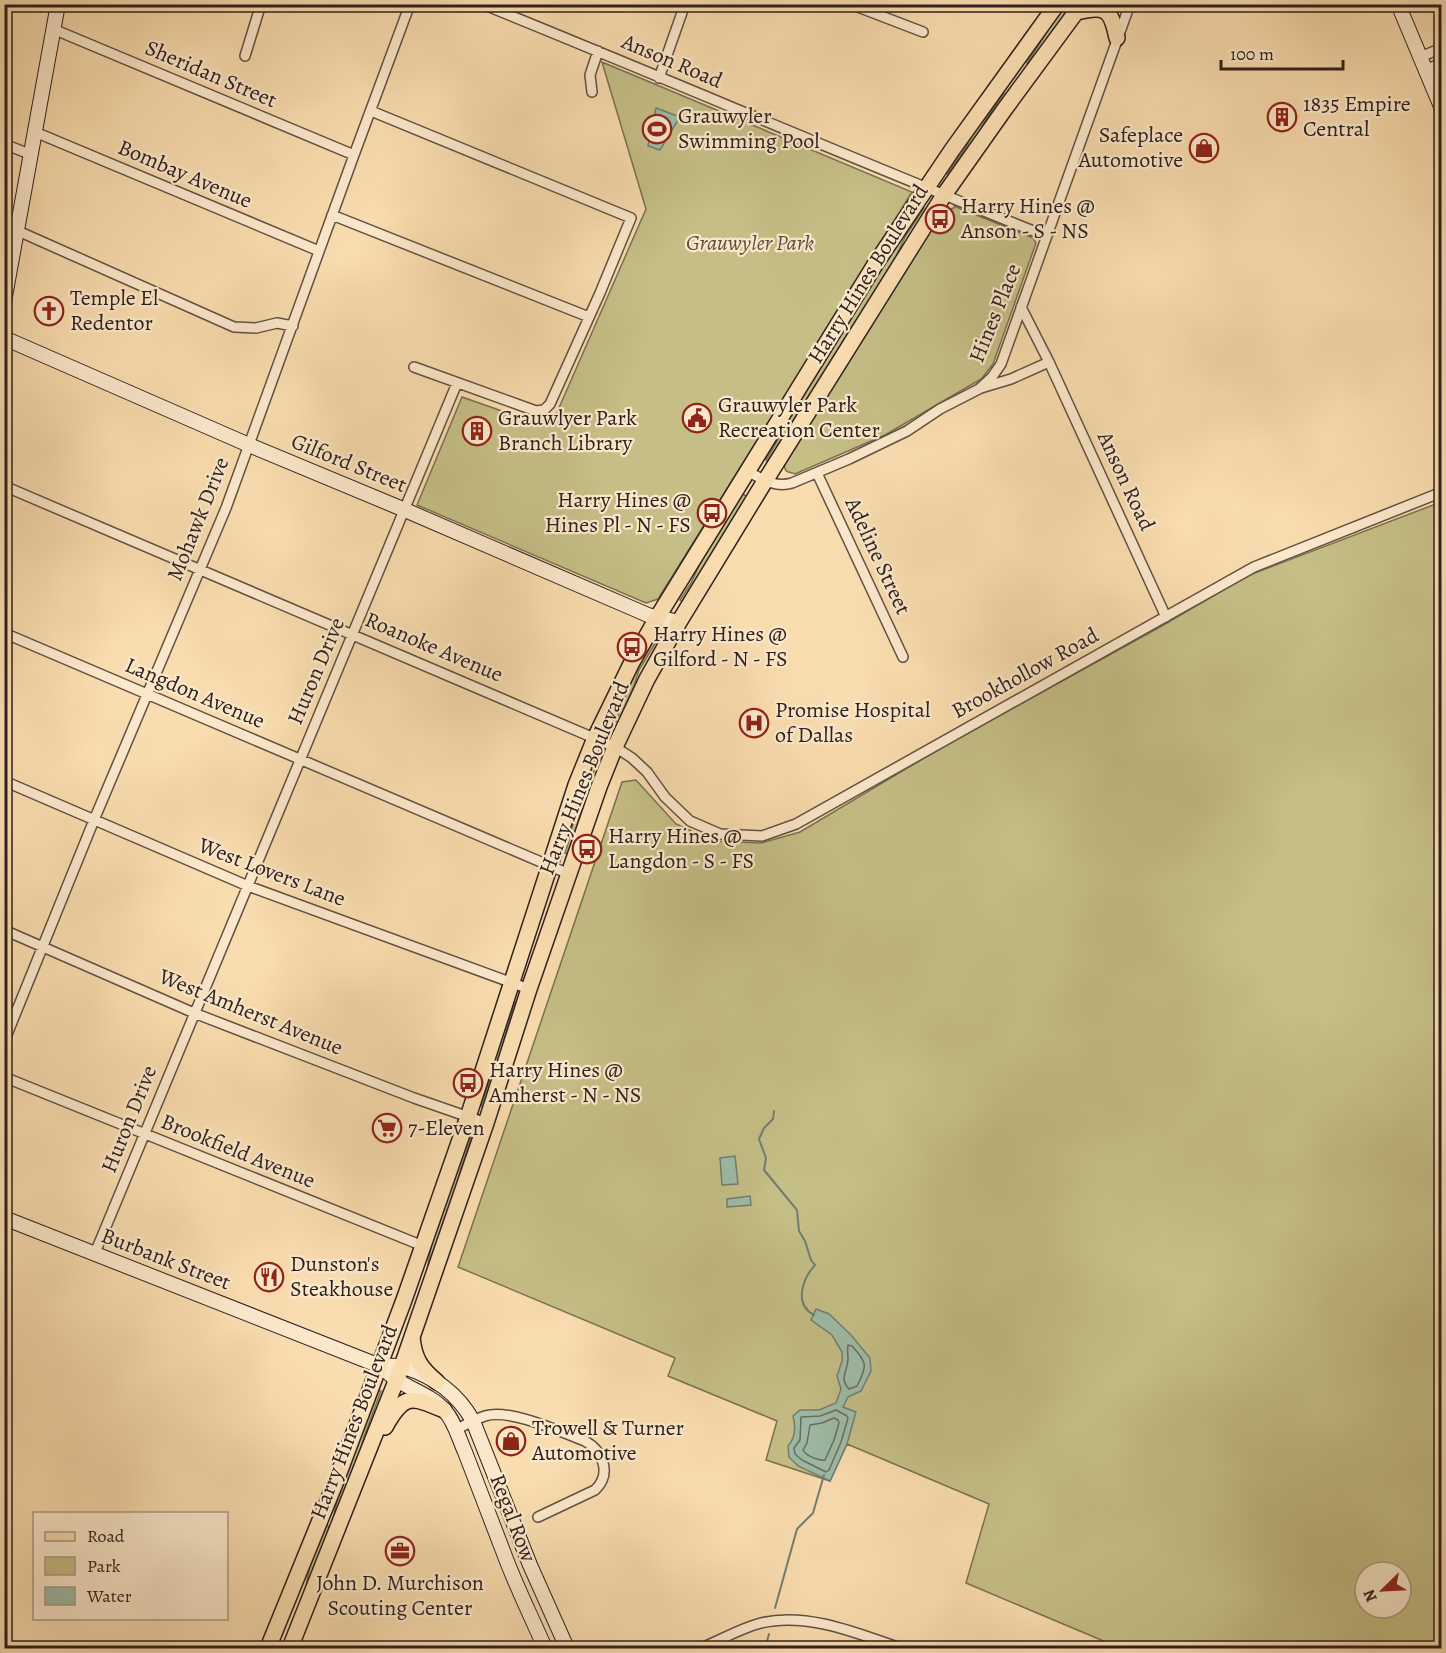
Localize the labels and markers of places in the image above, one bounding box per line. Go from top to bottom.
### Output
place label: 1835 Empire Central [1303,89,1411,144]
place label: Grauwyler Swimming Pool [678,101,820,156]
building icon: 1835 Empire Central [1266,101,1298,133]
sports icon: Grauwyler Swimming Pool [641,113,673,145]
place label: Safeplace Automotive [1077,120,1183,175]
shop icon: Safeplace Automotive [1188,132,1220,164]
place label: Harry Hines @ Anson - S - NS [960,191,1095,246]
bus stop icon: Harry Hines @ Anson - S - NS [924,203,956,235]
place label: Temple El Redentor [70,283,158,338]
church icon: Temple El Redentor [33,295,65,327]
place label: Grauwyler Park Recreation Center [718,390,880,445]
public building icon: Grauwyler Park Recreation Center [681,402,713,434]
place label: Grauwlyer Park Branch Library [498,403,637,458]
building icon: Grauwlyer Park Branch Library [461,415,493,447]
place label: Harry Hines @ Hines Pl - N - FS [545,485,691,540]
bus stop icon: Harry Hines @ Hines Pl - N - FS [696,497,728,529]
place label: Harry Hines @ Gilford - N - FS [653,619,788,674]
bus stop icon: Harry Hines @ Gilford - N - FS [616,631,648,663]
place label: Promise Hospital of Dallas [775,695,930,750]
hospital icon: Promise Hospital of Dallas [738,707,770,739]
place label: Harry Hines @ Langdon - S - FS [608,821,754,876]
bus stop icon: Harry Hines @ Langdon - S - FS [571,833,603,865]
place label: Harry Hines @ Amherst - N - NS [488,1055,642,1110]
bus stop icon: Harry Hines @ Amherst - N - NS [452,1067,484,1099]
supermarket icon: 7-Eleven [371,1112,403,1144]
place label: 7-Eleven [408,1113,485,1143]
place label: Dunston's Steakhouse [290,1249,393,1304]
restaurant icon: Dunston's Steakhouse [253,1261,285,1293]
place label: Trowell & Turner Automotive [531,1413,684,1468]
shop icon: Trowell & Turner Automotive [495,1425,527,1457]
office icon: John D. Murchison Scouting Center [384,1535,416,1567]
place label: John D. Murchison Scouting Center [316,1568,484,1623]

